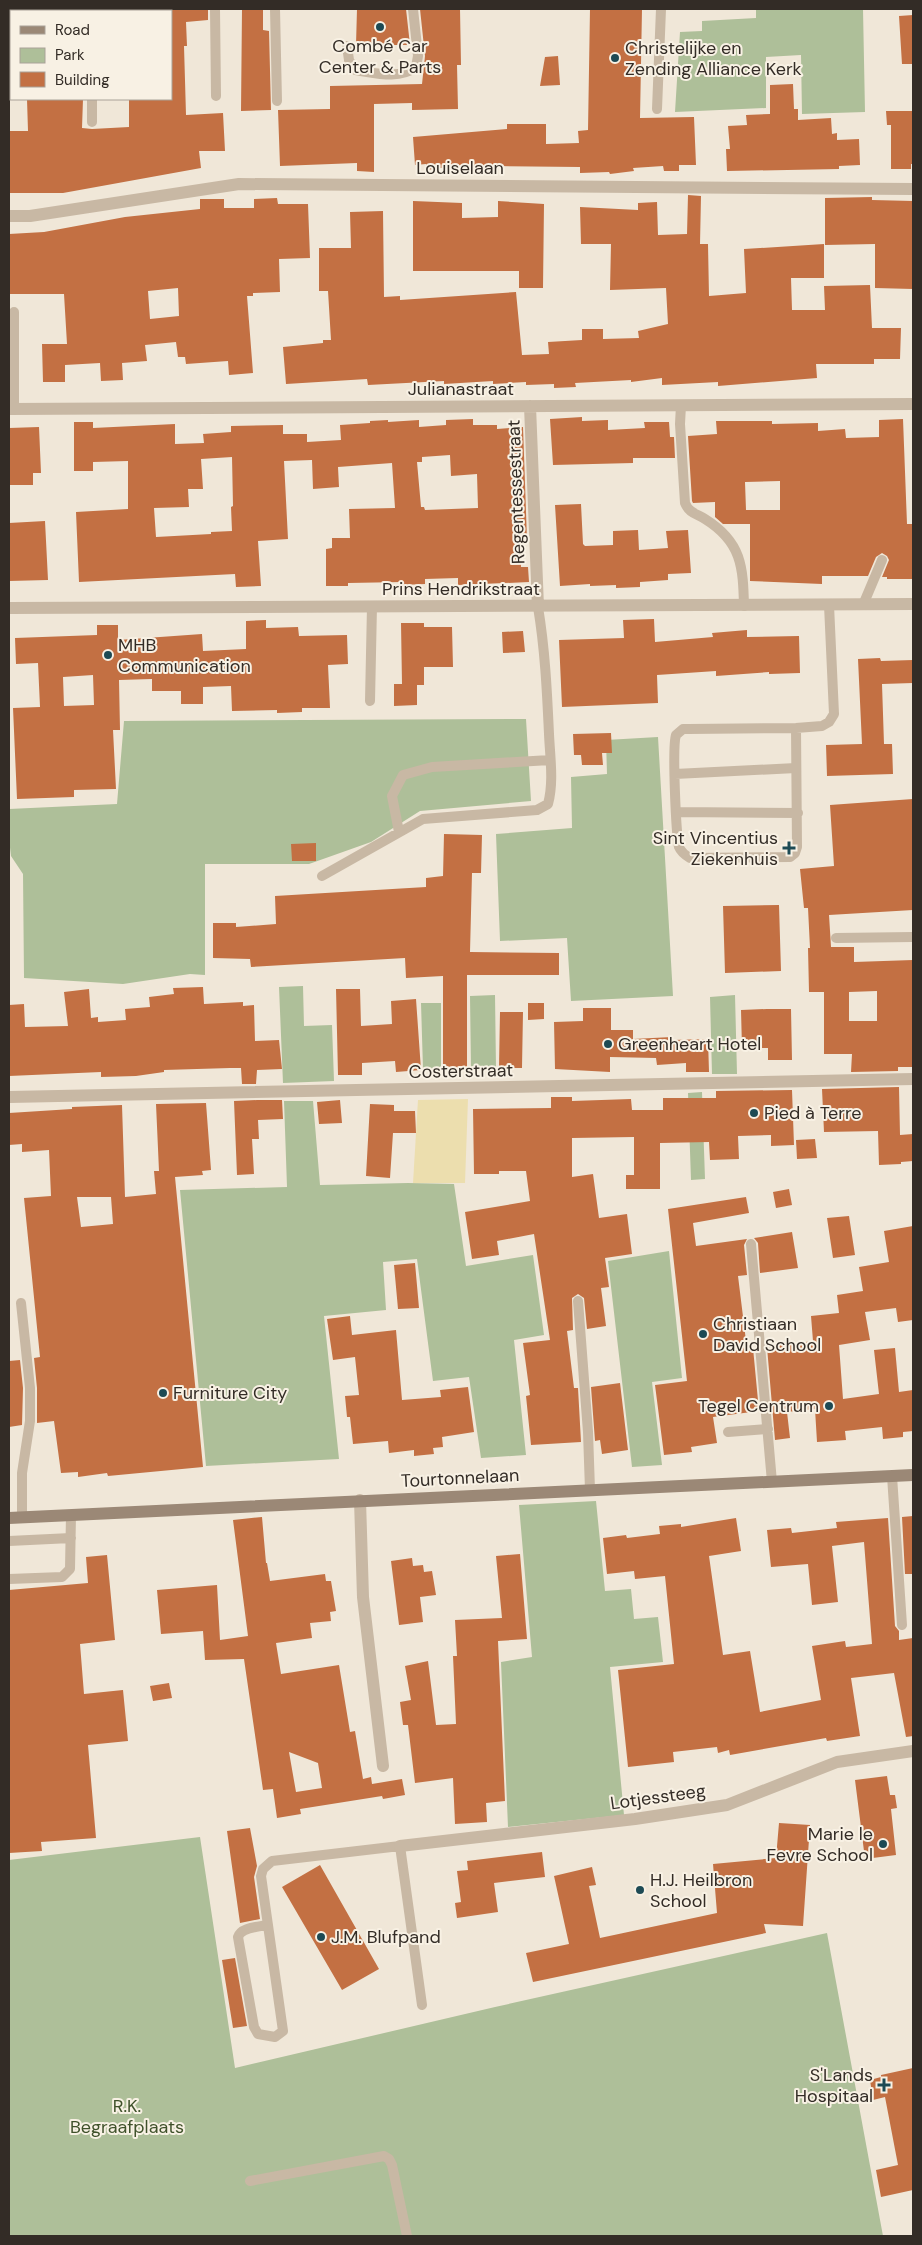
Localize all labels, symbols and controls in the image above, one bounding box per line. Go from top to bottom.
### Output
legend [10,10,172,100]
text: Road [55,20,90,40]
marker: Combé Car Center & Parts [374,21,386,33]
place label: Combé Car Center & Parts [319,34,441,79]
place label: Christelijke en Zending Alliance Kerk [625,36,802,81]
text: Park [55,45,85,65]
marker: Christelijke en Zending Alliance Kerk [609,52,621,64]
text: Building [55,70,110,90]
street label: Louiselaan [416,156,504,180]
street label: Julianastraat [408,377,514,401]
street label: Regentessestraat [501,419,531,565]
street label: Prins Hendrikstraat [382,577,540,601]
place label: MHB Communication [118,633,251,678]
marker: MHB Communication [102,649,114,661]
place label: Sint Vincentius Ziekenhuis [653,826,778,871]
marker: Sint Vincentius Ziekenhuis [782,841,796,855]
place label: Greenheart Hotel [618,1032,761,1056]
marker: Greenheart Hotel [602,1038,614,1050]
street label: Costerstraat [408,1058,514,1084]
place label: Pied à Terre [764,1101,862,1125]
marker: Pied à Terre [748,1107,760,1119]
place label: Christiaan David School [713,1312,821,1357]
marker: Christiaan David School [697,1328,709,1340]
place label: Furniture City [173,1381,287,1405]
marker: Furniture City [157,1387,169,1399]
place label: Tegel Centrum [698,1394,819,1418]
marker: Tegel Centrum [823,1400,835,1412]
street label: Tourtonnelaan [400,1463,520,1493]
street label: Lotjessteeg [609,1778,707,1816]
place label: Marie le Fevre School [767,1822,873,1867]
marker: Marie le Fevre School [877,1838,889,1850]
place label: H.J. Heilbron School [650,1868,752,1913]
marker: H.J. Heilbron School [634,1884,646,1896]
place label: J.M. Blufpand [331,1925,441,1949]
marker: J.M. Blufpand [315,1931,327,1943]
place label: S'Lands Hospitaal [795,2063,873,2108]
marker: S'Lands Hospitaal [877,2078,891,2092]
park label: R.K. Begraafplaats [70,2094,184,2139]

